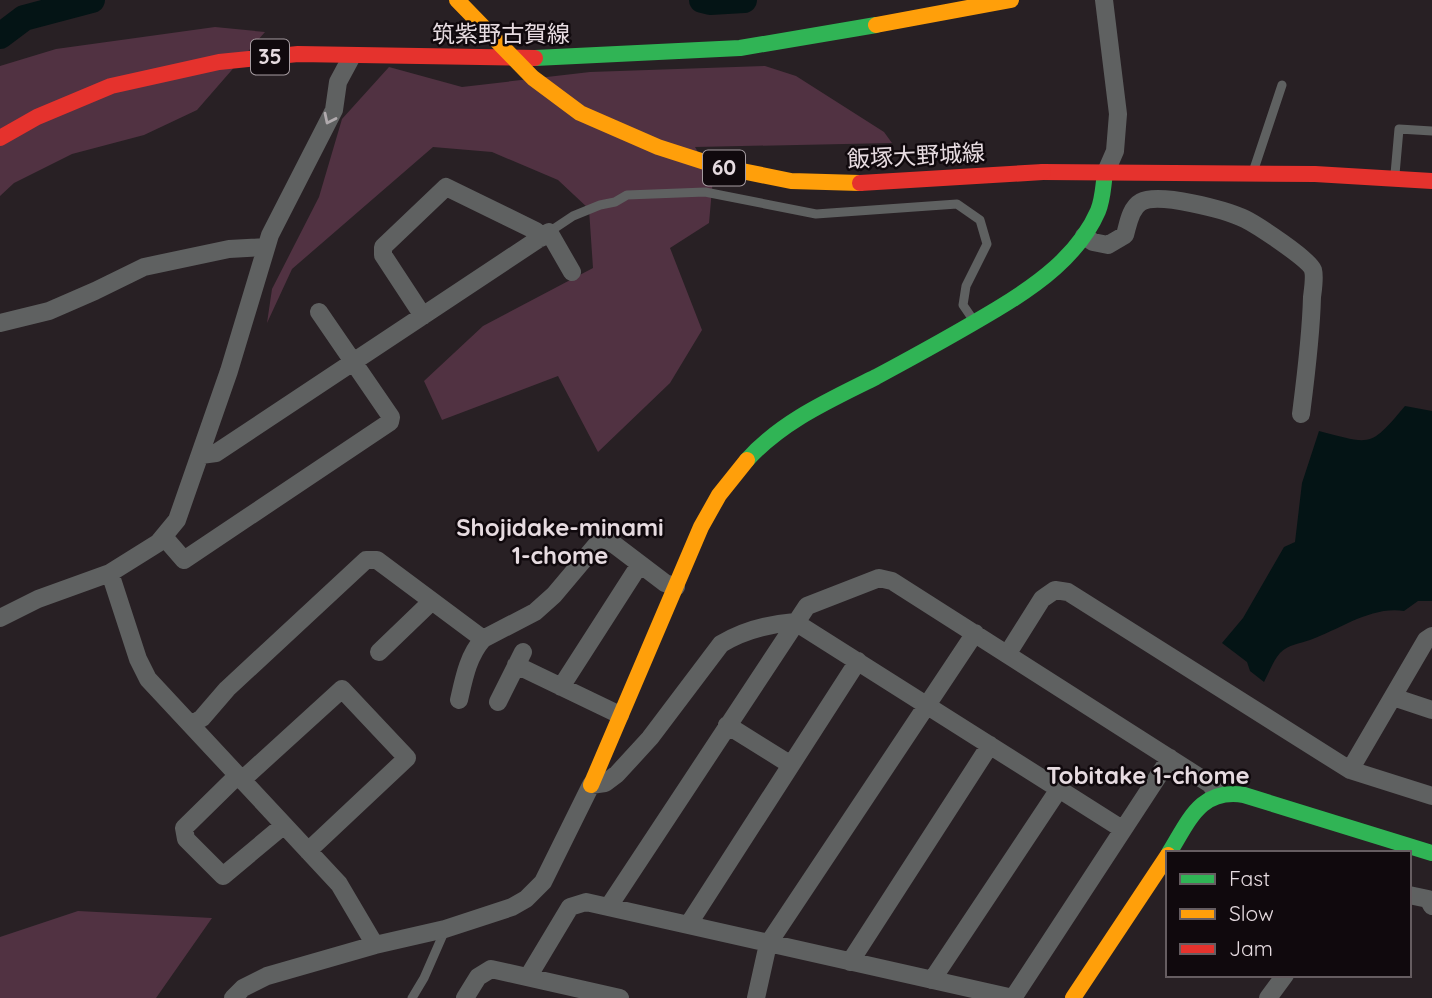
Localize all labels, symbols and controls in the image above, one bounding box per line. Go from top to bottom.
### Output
street label: 筑紫野古賀線 [432,19,570,48]
road number: 35 [251,40,289,74]
one-way arrow [323,112,337,124]
street label: 飯塚大野城線 [846,137,986,174]
road number: 60 [703,150,745,186]
district label: Shojidake-minami 1-chome [456,512,664,570]
district label: Tobitake 1-chome [1046,760,1250,790]
legend [1166,851,1411,977]
text: Fast [1229,865,1270,891]
text: Slow [1229,900,1274,926]
text: Jam [1229,935,1273,961]

